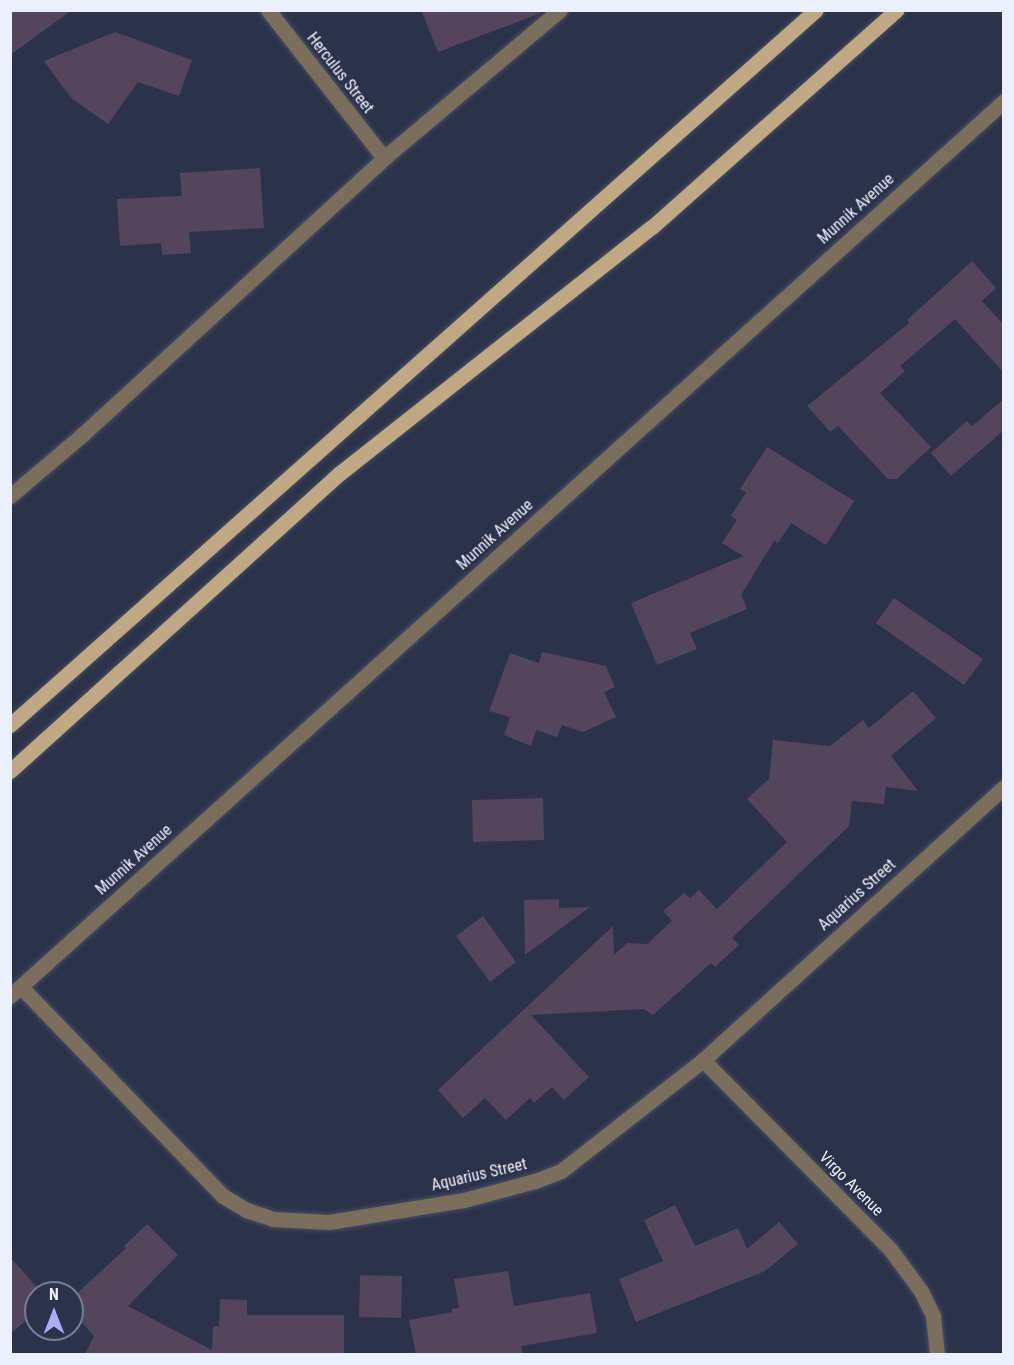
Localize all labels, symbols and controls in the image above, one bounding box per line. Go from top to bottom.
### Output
street label: Herculus Street [303,29,377,117]
street label: Munnik Avenue [814,170,898,248]
street label: Munnik Avenue [453,496,537,574]
street label: Munnik Avenue [92,821,176,899]
street label: Aquarius Street [814,855,900,935]
street label: Virgo Avenue [815,1148,887,1220]
street label: Aquarius Street [429,1155,529,1195]
north arrow [24,1281,84,1341]
text: N [49,1285,59,1304]

